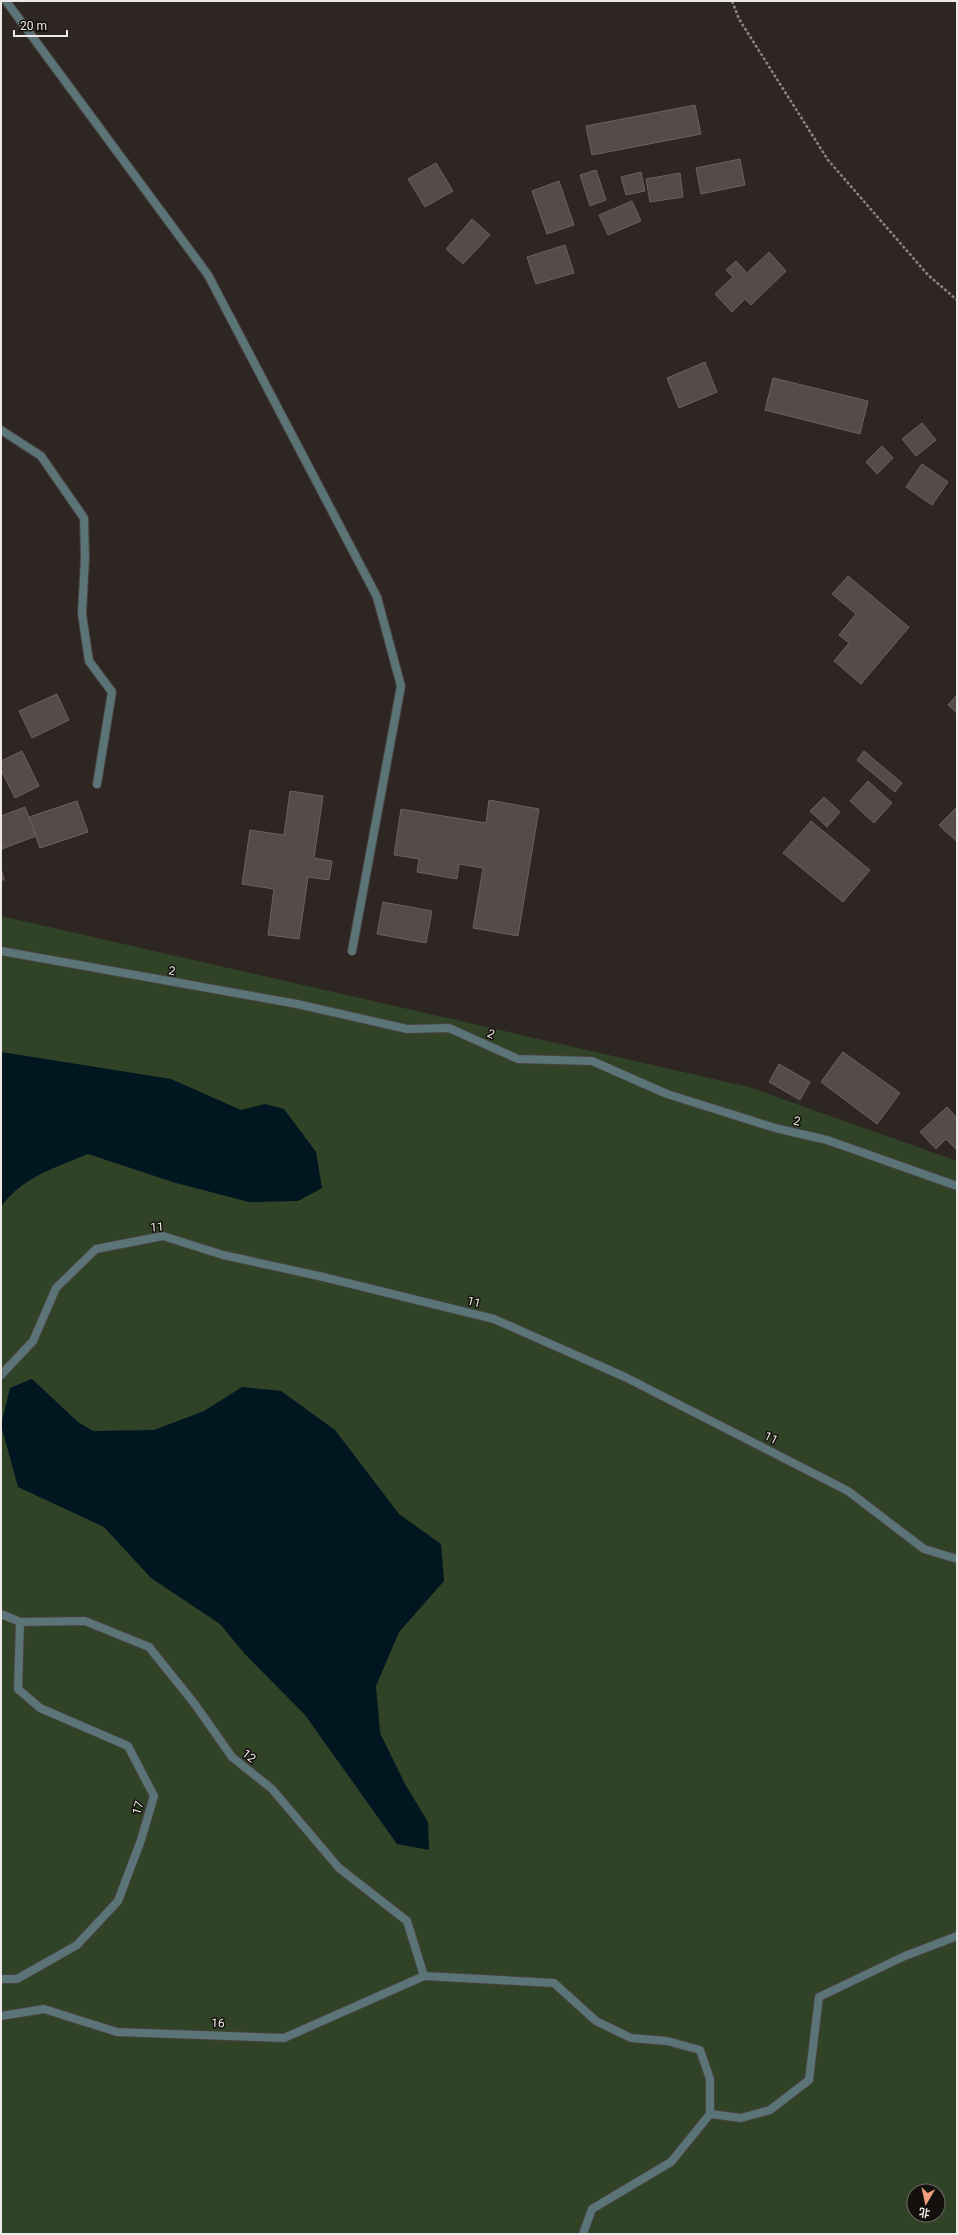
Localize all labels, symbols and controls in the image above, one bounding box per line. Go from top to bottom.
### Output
scale bar [14,12,67,38]
text: 20 m [20,19,47,33]
street label: 2 [167,964,177,979]
street label: 2 [485,1026,497,1042]
street label: 2 [792,1113,802,1129]
street label: 11 [150,1220,164,1234]
street label: 11 [466,1294,482,1310]
street label: 11 [762,1429,780,1447]
street label: 12 [239,1746,259,1766]
street label: 17 [129,1799,147,1816]
street label: 16 [211,2016,225,2030]
north arrow [906,2183,946,2223]
text: 北 [918,2205,931,2220]

